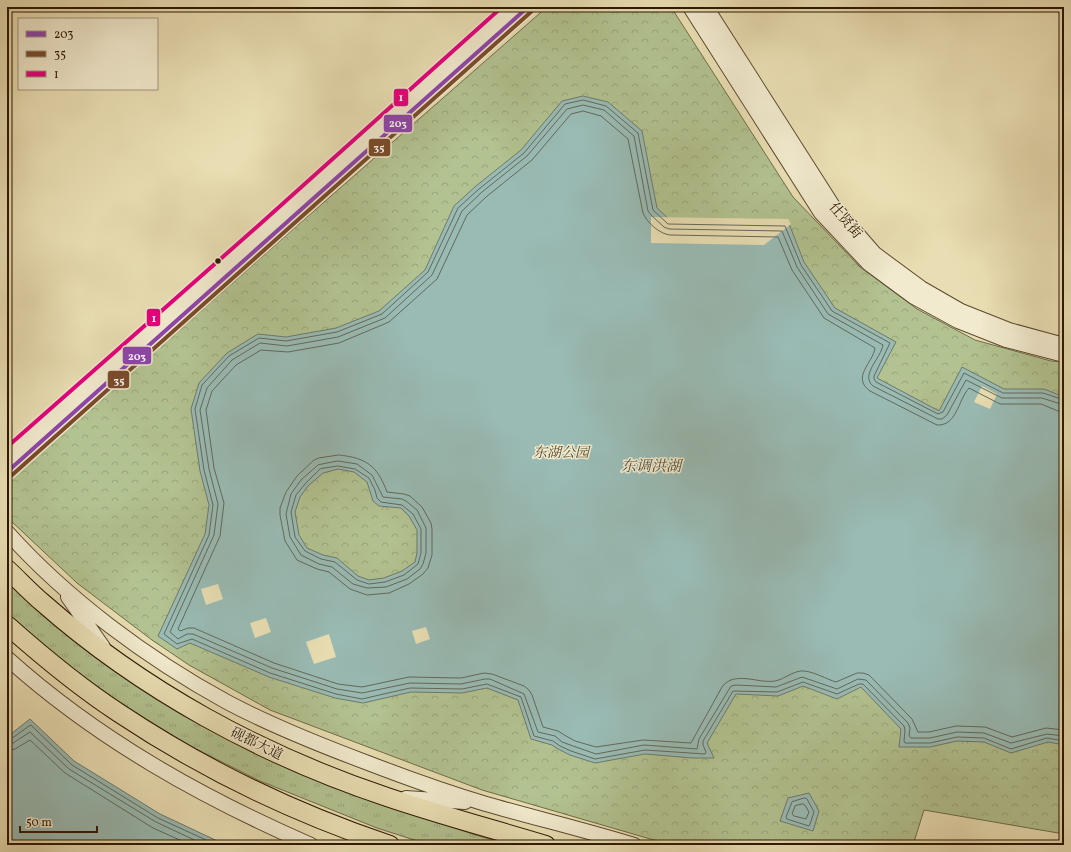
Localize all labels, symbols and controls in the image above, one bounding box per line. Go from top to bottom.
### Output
legend [18,18,158,90]
text: 203 [54,27,73,43]
text: 35 [54,47,66,63]
text: 1 [54,67,59,83]
line badge: 1 [393,88,409,107]
text: 1 [399,91,403,106]
line badge: 203 [383,114,413,133]
text: 203 [389,117,407,132]
line badge: 35 [368,138,391,157]
text: 35 [374,141,384,156]
street label: 仕贤街 [824,199,866,243]
unlabelled marker [213,256,223,266]
line badge: 1 [146,308,161,327]
text: 1 [152,312,156,327]
line badge: 203 [122,346,152,365]
text: 203 [128,350,146,365]
line badge: 35 [107,370,130,389]
text: 35 [114,374,124,389]
park label: 东湖公园 [533,444,591,463]
water label: 东调洪湖 [621,457,684,478]
street label: 砚都大道 [227,724,286,765]
scale bar [20,808,97,834]
text: 50 m [26,815,52,831]

